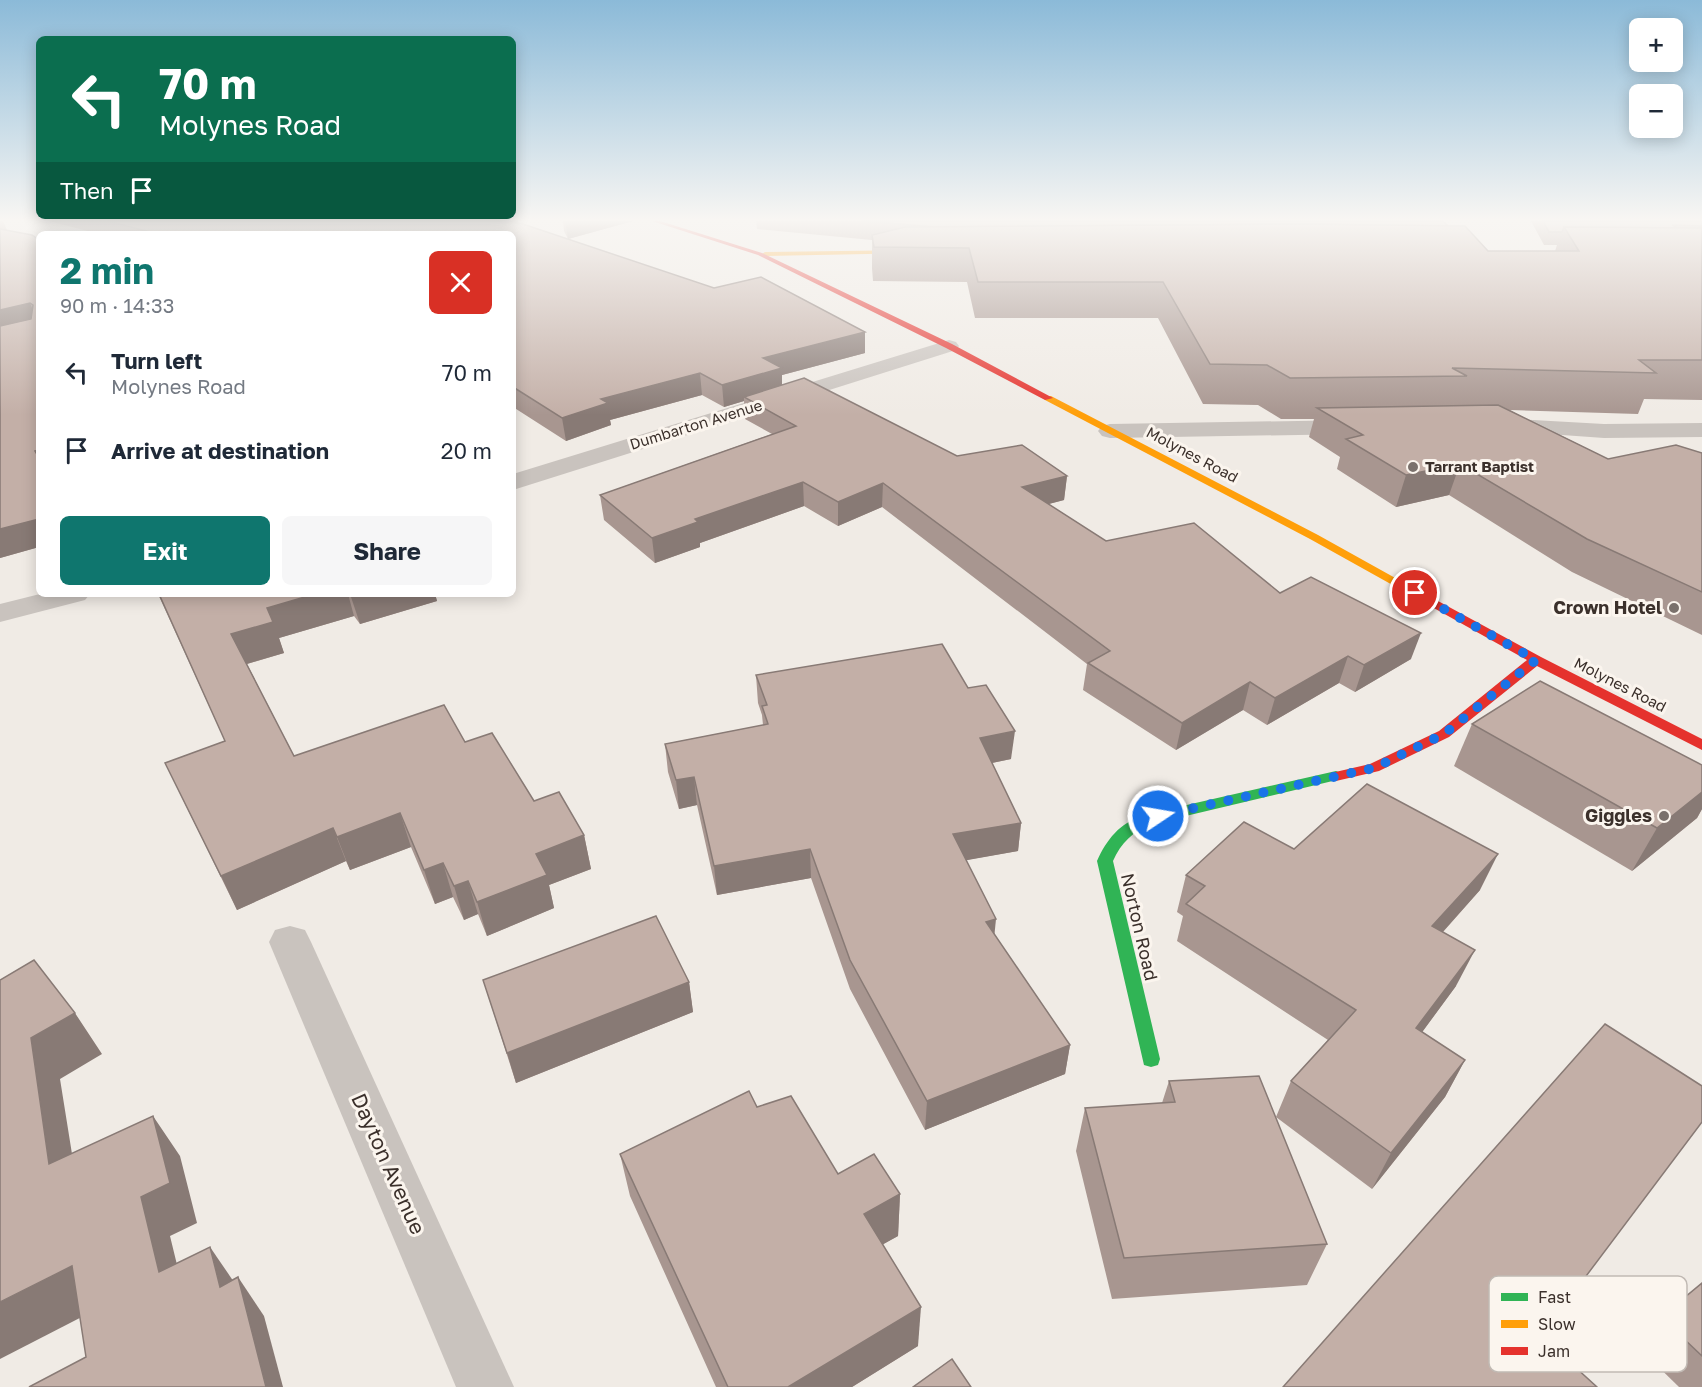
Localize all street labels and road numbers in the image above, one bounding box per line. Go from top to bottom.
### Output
street label: Dumbarton Avenue [627,395,764,453]
street label: Molynes Road [1144,422,1241,486]
street label: Molynes Road [1571,653,1670,715]
street label: Norton Road [1117,871,1163,983]
street label: Dayton Avenue [346,1089,432,1238]

